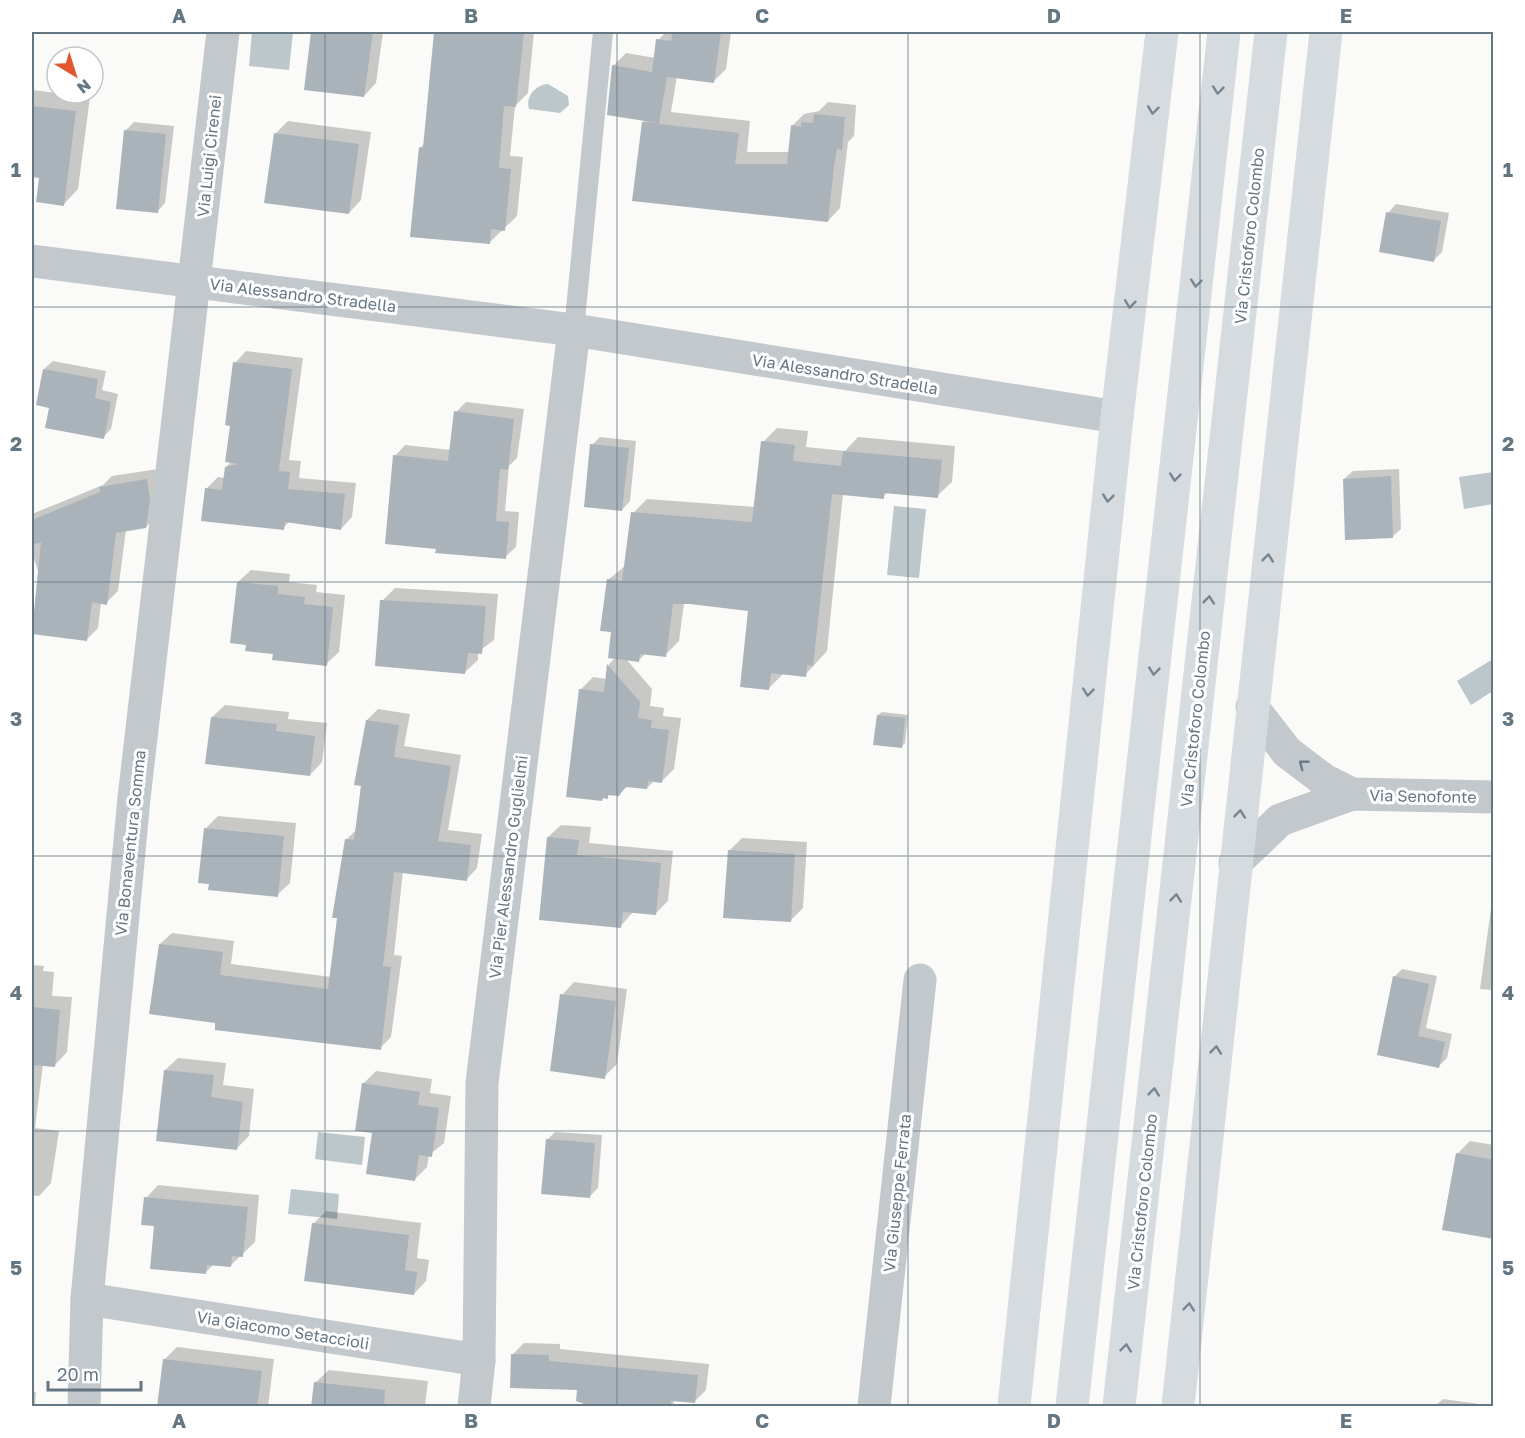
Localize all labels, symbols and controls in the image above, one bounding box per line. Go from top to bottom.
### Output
text: A [172,3,186,27]
text: B [464,3,478,27]
text: C [755,3,769,27]
text: D [1047,3,1061,27]
text: E [1340,3,1352,27]
north arrow [45,45,105,105]
text: N [73,75,95,98]
one-way arrow [1212,85,1225,94]
street label: Via Luigi Cirenei [193,94,225,218]
one-way arrow [1147,106,1159,115]
street label: Via Cristoforo Colombo [1230,147,1268,325]
text: 1 [11,157,21,181]
text: 1 [1503,157,1513,181]
street label: Via Alessandro Stradella [209,274,397,316]
one-way arrow [1191,279,1203,288]
one-way arrow [1124,300,1137,309]
street label: Via Alessandro Stradella [751,349,939,399]
text: 2 [10,431,22,455]
text: 2 [1502,431,1514,455]
one-way arrow [1169,473,1182,482]
one-way arrow [1102,493,1115,502]
one-way arrow [1261,553,1274,562]
one-way arrow [1202,595,1214,604]
street label: Via Cristoforo Colombo [1176,630,1214,808]
one-way arrow [1148,667,1160,676]
one-way arrow [1082,687,1095,696]
text: 3 [10,706,22,730]
text: 3 [1502,706,1514,730]
street label: Via Bonaventura Somma [110,749,150,937]
street label: Via Pier Alessandro Guglielmi [484,754,532,980]
one-way arrow [1298,760,1309,771]
street label: Via Senofonte [1369,785,1477,807]
one-way arrow [1234,810,1246,819]
one-way arrow [1169,894,1181,903]
text: 4 [10,980,22,1004]
text: 4 [1502,980,1514,1004]
one-way arrow [1209,1045,1222,1055]
one-way arrow [1147,1087,1160,1096]
street label: Via Giuseppe Ferrata [879,1113,915,1273]
street label: Via Cristoforo Colombo [1123,1113,1161,1291]
text: 5 [10,1255,22,1279]
text: 5 [1502,1255,1514,1279]
one-way arrow [1182,1302,1195,1311]
street label: Via Giacomo Setaccioli [195,1306,371,1354]
one-way arrow [1119,1344,1132,1353]
scale bar [48,1354,141,1392]
text: 20 m [57,1363,99,1385]
text: A [172,1408,186,1432]
text: B [464,1408,478,1432]
text: C [755,1408,769,1432]
text: D [1047,1408,1061,1432]
text: E [1340,1408,1352,1432]

